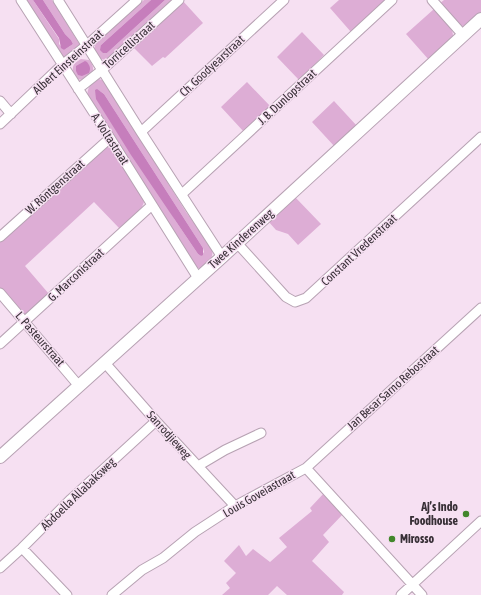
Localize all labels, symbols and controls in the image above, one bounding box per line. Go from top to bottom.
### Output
street label: Torricellistraat [100,18,158,72]
street label: Albert Einsteinstraat [30,26,106,97]
street label: Ch. Goodyearstraat [177,32,248,100]
street label: J. B. Dunlopstraat [255,66,320,128]
street label: A. Voltastraat [88,111,132,168]
street label: W. Röntgenstraat [23,156,88,217]
street label: Twee Kinderenweg [206,206,277,272]
street label: Constant Vredenstraat [318,211,400,289]
street label: G. Marconistraat [45,245,107,305]
street label: L. Pasteurstraat [13,309,68,370]
street label: Jan Besar Sarno Rebostraat [344,343,442,433]
street label: Sanrodjieweg [144,408,195,463]
street label: Abdoella Allabaksweg [38,454,119,533]
street label: Louis Goveiastraat [221,467,298,520]
place label: Aj’s Indo Foodhouse [409,500,459,528]
marker: Aj’s Indo Foodhouse [461,509,471,519]
place label: Mirosso [400,532,434,546]
marker: Mirosso [387,534,397,544]

